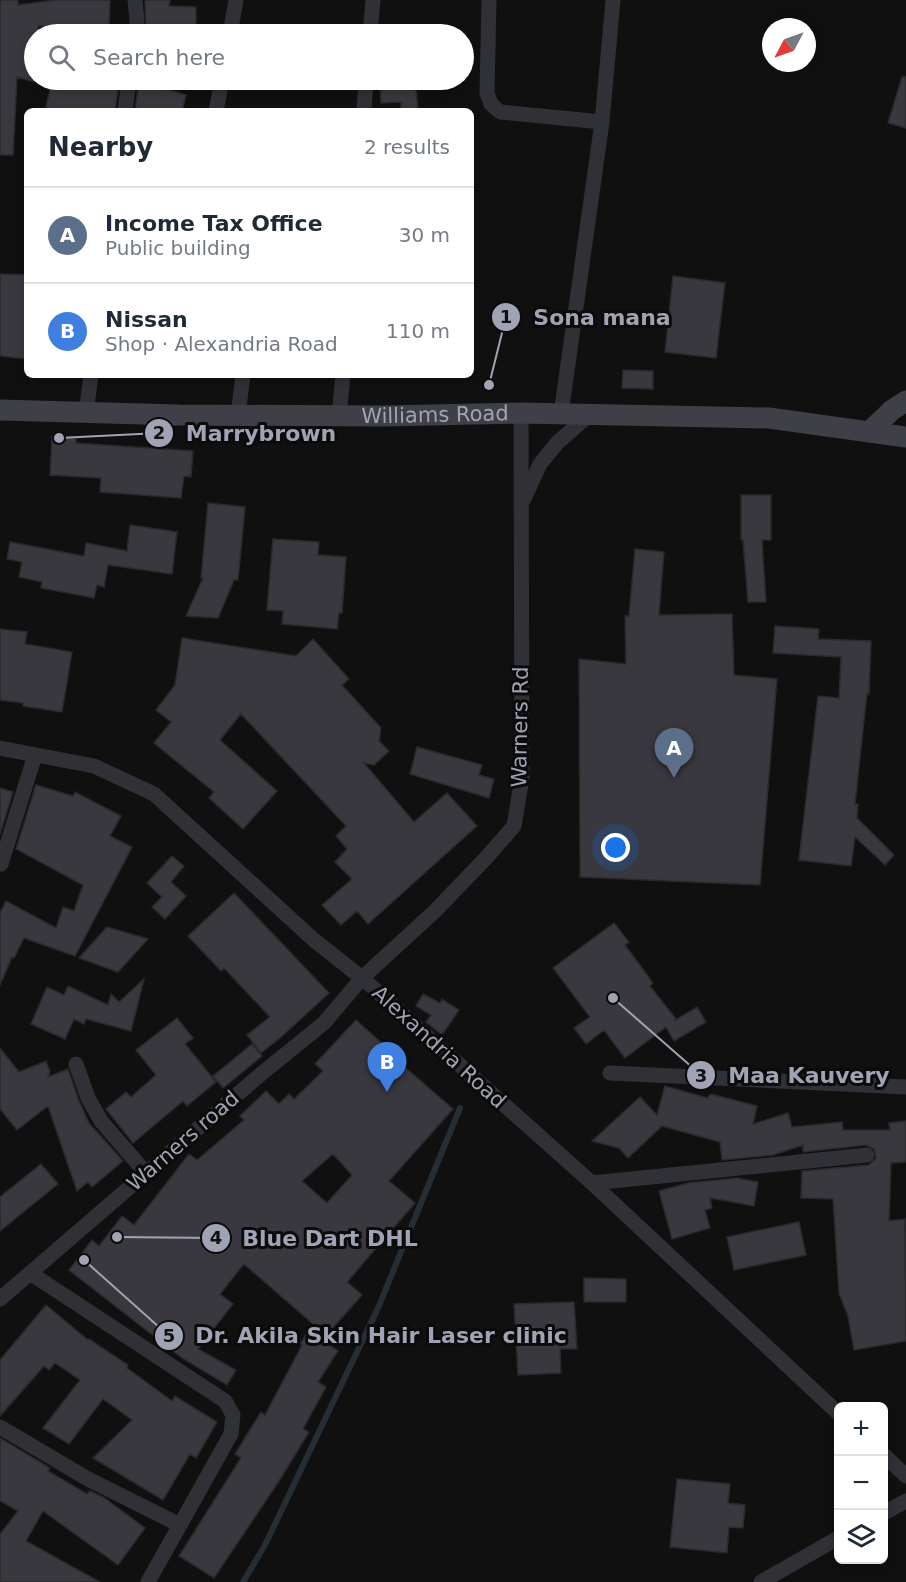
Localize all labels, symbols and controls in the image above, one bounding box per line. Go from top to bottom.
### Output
north arrow [762,18,816,72]
search box [24,24,474,90]
icon: search [45,41,78,74]
text: Search here [93,45,225,70]
text: Nearby [48,132,153,162]
text: 2 results [364,135,450,159]
text: Income Tax Office [105,211,323,236]
text: A [60,223,75,247]
text: 30 m [399,223,450,247]
text: Public building [105,236,251,260]
callout: Sona mana [491,297,683,337]
text: Sona mana [533,305,671,330]
text: 1 [500,306,512,327]
text: Nissan [105,307,188,332]
text: B [60,319,75,343]
text: 110 m [386,319,450,343]
text: Shop · Alexandria Road [105,332,338,356]
street label: Williams Road [361,401,509,428]
callout: Marrybrown [144,413,348,453]
text: Marrybrown [186,421,336,446]
text: 2 [153,422,165,443]
street label: Warners Rd [507,666,533,788]
pin: A [654,728,694,778]
your location [601,833,630,862]
street label: Alexandria Road [367,981,511,1113]
pin: B [368,1042,406,1092]
callout: Maa Kauvery [686,1055,901,1095]
text: Maa Kauvery [728,1063,890,1088]
text: 3 [695,1065,707,1086]
street label: Warners road [122,1086,244,1196]
callout: Blue Dart DHL [201,1218,430,1258]
text: Blue Dart DHL [242,1226,418,1251]
text: 4 [210,1227,222,1248]
callout: Dr. Akila Skin Hair Laser clinic [154,1316,579,1356]
text: Dr. Akila Skin Hair Laser clinic [195,1323,567,1348]
text: 5 [163,1325,175,1346]
map controls [834,1402,888,1564]
button: + [834,1402,888,1456]
button: − [834,1456,888,1510]
button: layers [834,1510,888,1564]

